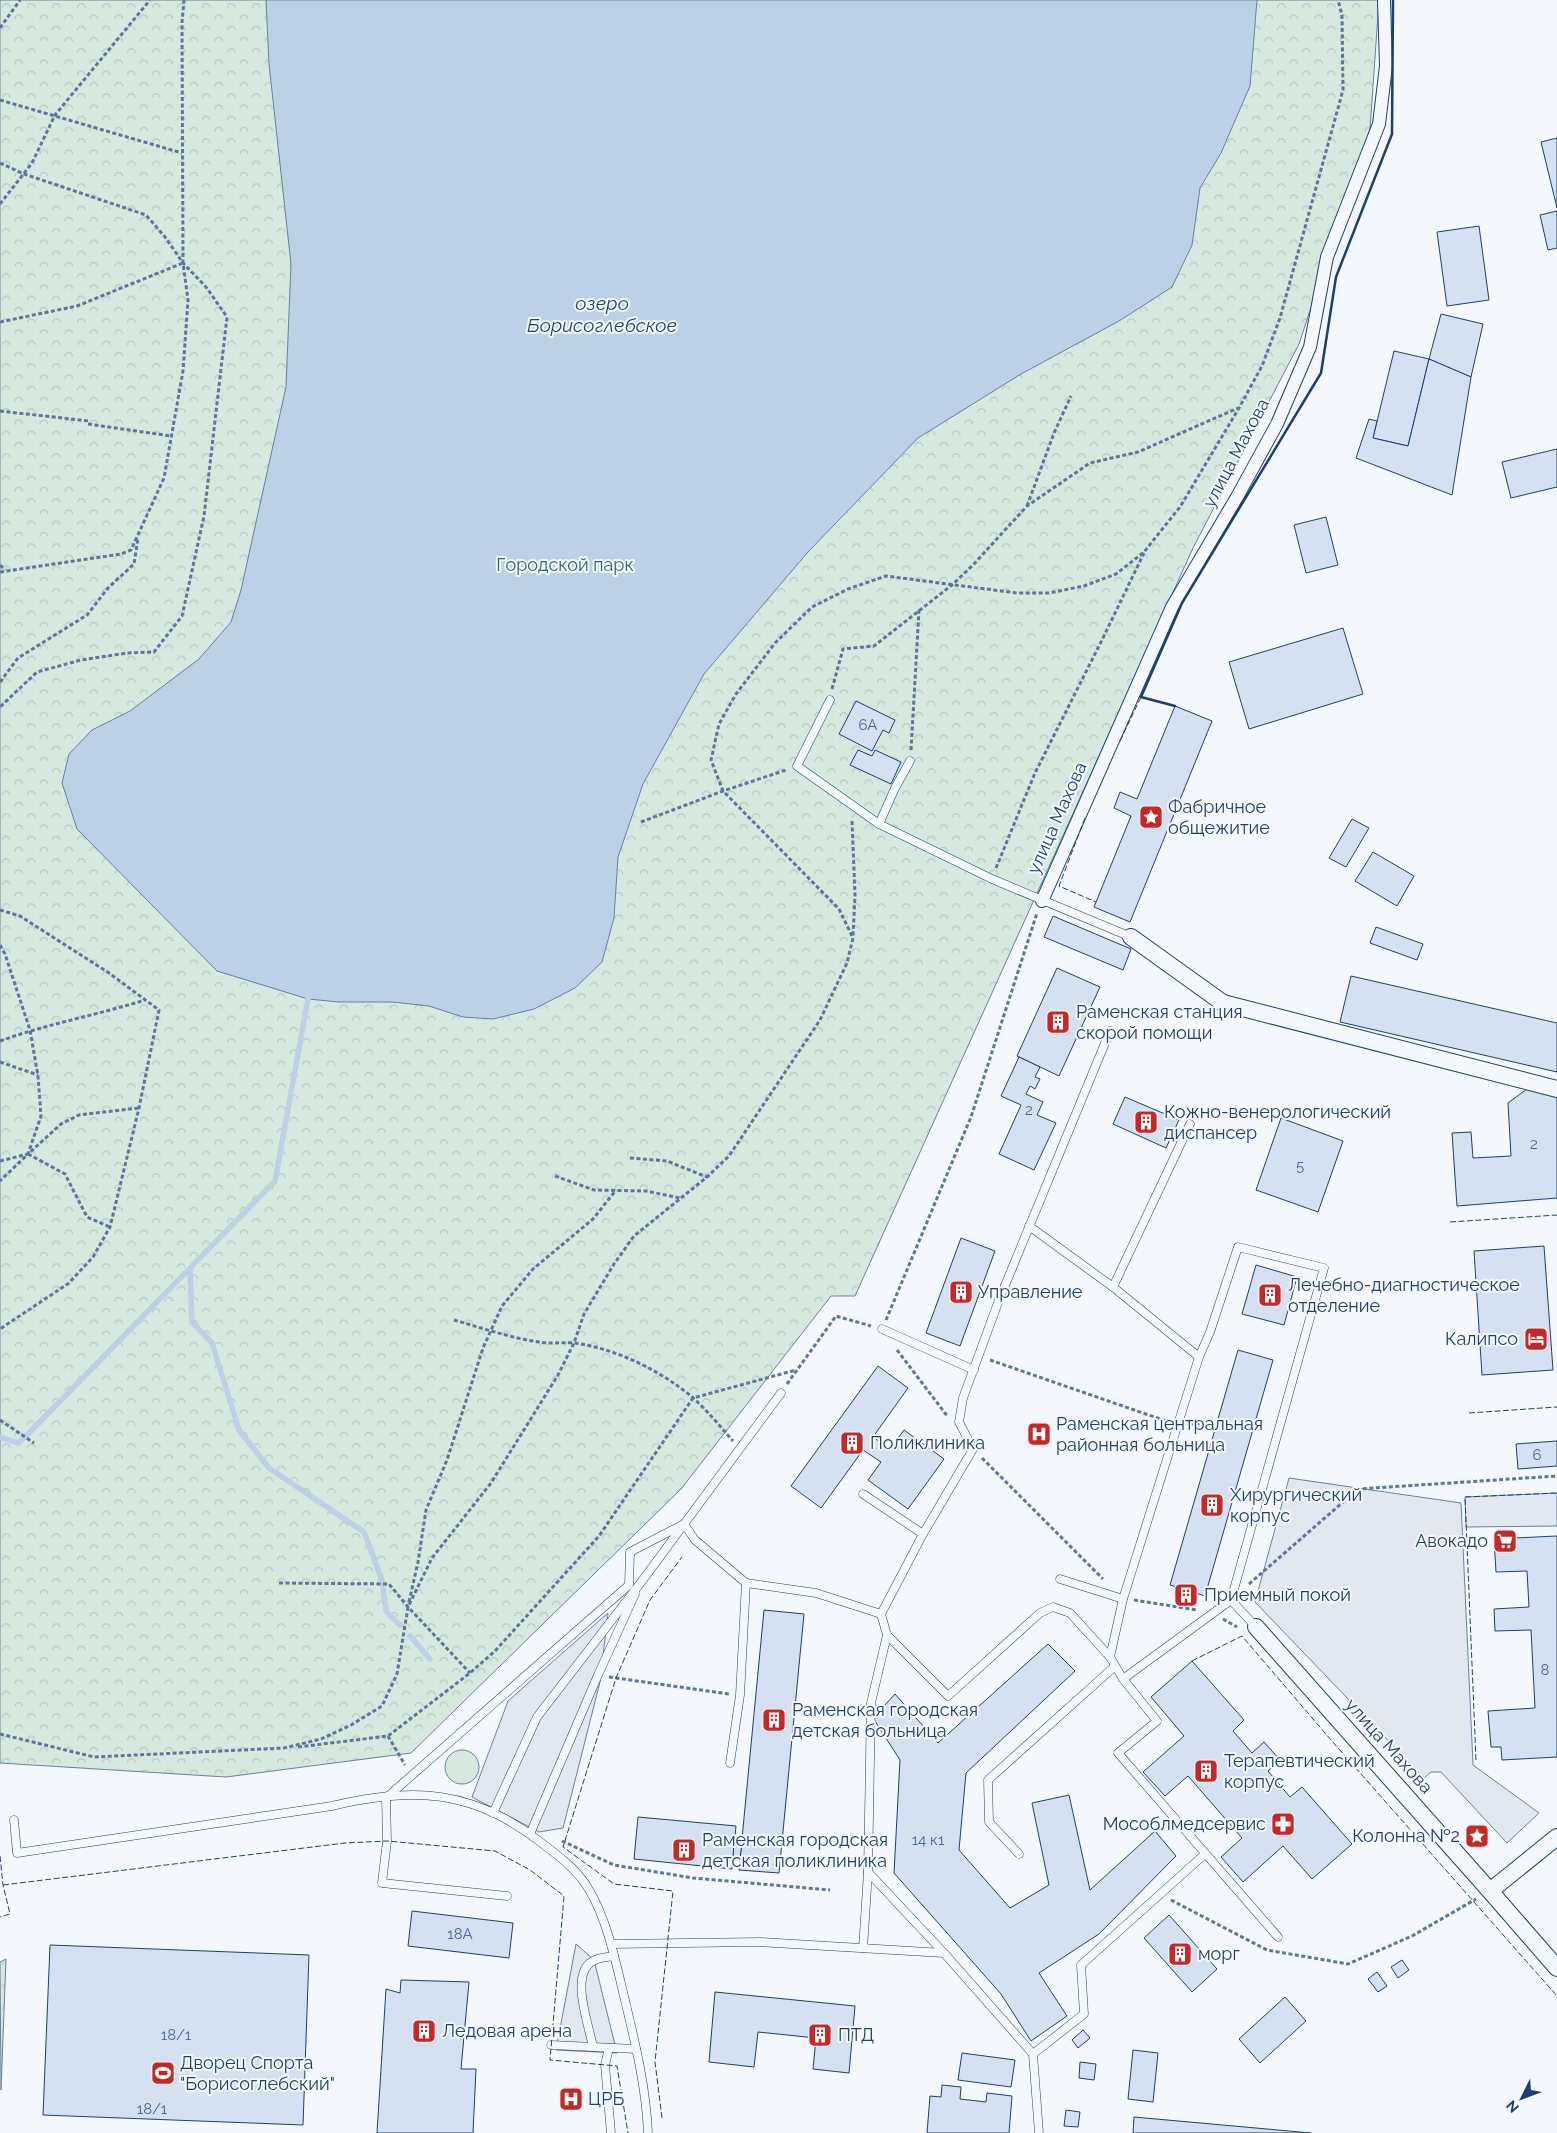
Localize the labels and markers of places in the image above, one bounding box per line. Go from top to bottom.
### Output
place label: Фабричное общежитие [1168,796,1270,838]
place icon: Фабричное общежитие [1138,804,1164,830]
place label: Раменская станция скорой помощи [1076,1001,1243,1043]
building icon: Раменская станция скорой помощи [1045,1009,1071,1035]
place label: Кожно-венерологический диспансер [1164,1101,1391,1143]
building icon: Кожно-венерологический диспансер [1133,1109,1159,1135]
place label: Лечебно-диагностическое отделение [1288,1274,1520,1316]
building icon: Управление [948,1279,974,1305]
place label: Управление [978,1281,1083,1302]
building icon: Лечебно-диагностическое отделение [1257,1282,1283,1308]
hotel icon: Калипсо [1523,1326,1549,1352]
place label: Калипсо [1445,1328,1518,1349]
place label: Раменская центральная районная больница [1056,1413,1263,1455]
hospital icon: Раменская центральная районная больница [1026,1421,1052,1447]
building icon: Поликлиника [839,1430,865,1456]
place label: Поликлиника [870,1432,985,1453]
place label: Хирургический корпус [1230,1484,1362,1526]
building icon: Хирургический корпус [1199,1492,1225,1518]
supermarket icon: Авокадо [1492,1528,1518,1554]
place label: Авокадо [1415,1530,1488,1551]
building icon: Приемный покой [1173,1582,1199,1608]
place label: Приемный покой [1204,1584,1351,1605]
place label: Раменская городская детская больница [792,1699,978,1741]
building icon: Раменская городская детская больница [761,1707,787,1733]
place label: Терапевтический корпус [1224,1750,1375,1792]
building icon: Терапевтический корпус [1193,1758,1219,1784]
pharmacy icon: Мособлмедсервис [1270,1811,1296,1837]
place label: Мособлмедсервис [1103,1813,1266,1834]
place icon: Колонна №2 [1464,1823,1490,1849]
place label: Колонна №2 [1352,1825,1460,1846]
place label: Раменская городская детская поликлиника [702,1829,888,1871]
building icon: Раменская городская детская поликлиника [671,1837,697,1863]
building icon: морг [1167,1941,1193,1967]
place label: морг [1198,1943,1240,1964]
building icon: Ледовая арена [411,2018,437,2044]
place label: Ледовая арена [442,2020,572,2041]
building icon: ПТД [807,2022,833,2048]
place label: ПТД [838,2024,874,2045]
place label: Дворец Спорта "Борисоглебский" [180,2052,335,2094]
sports icon: Дворец Спорта "Борисоглебский" [150,2060,176,2086]
hospital icon: ЦРБ [558,2086,584,2112]
place label: ЦРБ [588,2088,624,2109]

